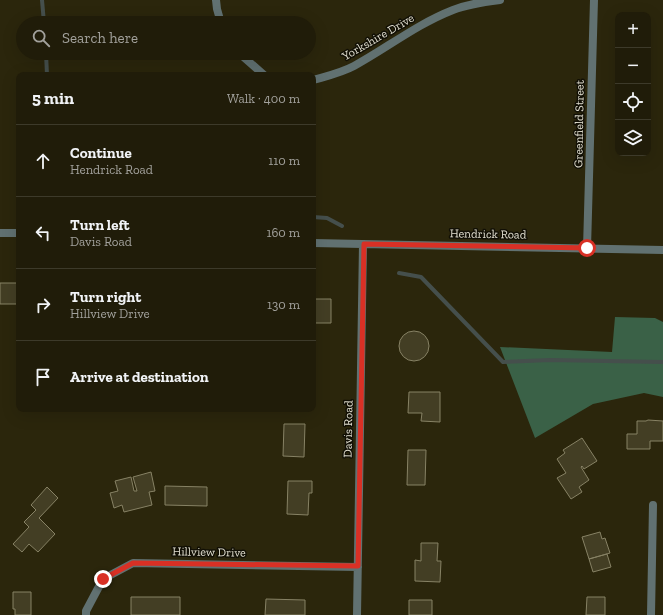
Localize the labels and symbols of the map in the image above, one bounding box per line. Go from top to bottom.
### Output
street label: Yorkshire Drive [339,11,417,64]
street label: Greenfield Street [571,79,587,168]
street label: Hendrick Road [450,226,527,242]
route start [578,239,596,257]
street label: Davis Road [341,400,356,458]
street label: Hillview Drive [172,544,246,560]
route end [94,570,112,588]

